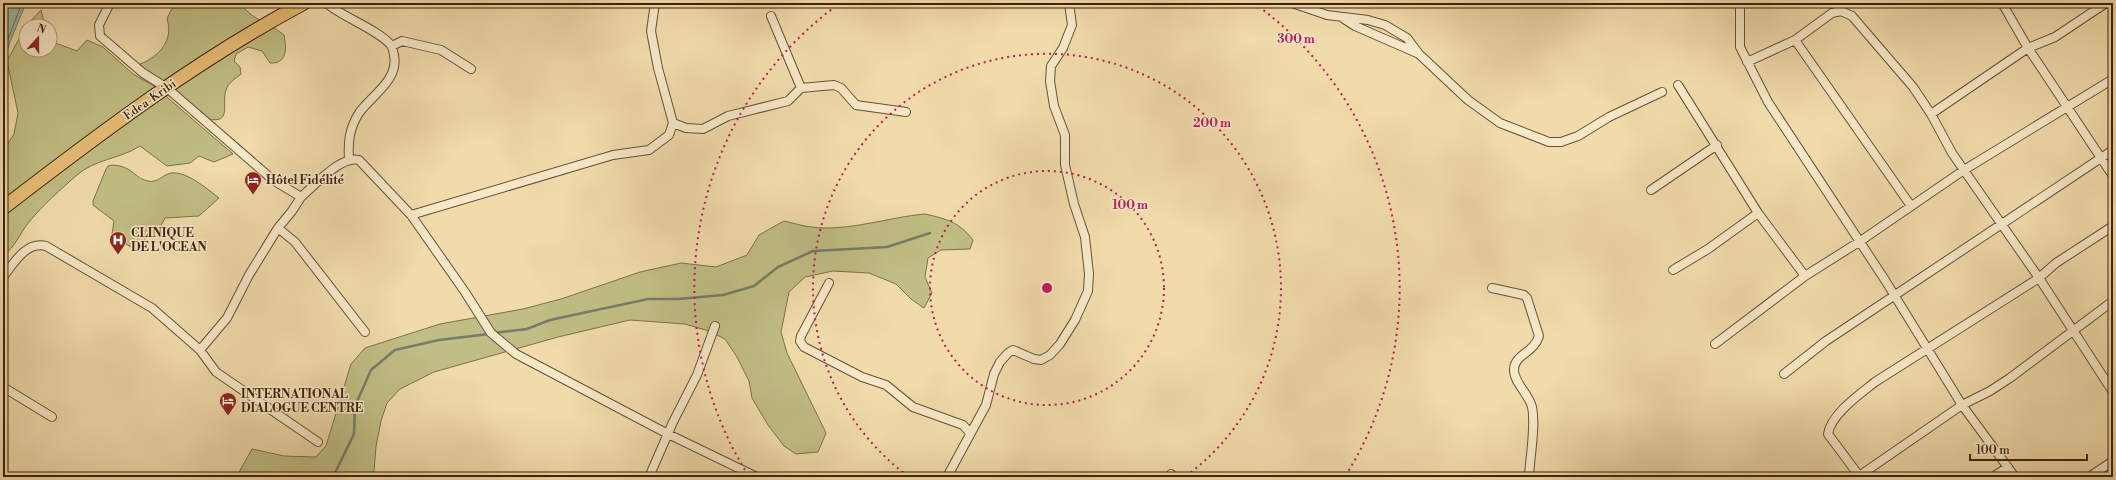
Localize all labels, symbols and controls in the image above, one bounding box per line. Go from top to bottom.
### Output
north arrow [18,18,58,58]
text: N [35,22,48,38]
text: 300 m [1277,32,1315,47]
street label: Edea-Kribi [121,76,179,124]
text: 200 m [1193,116,1231,131]
hotel icon: Hôtel Fidélité [243,170,263,195]
place label: Hôtel Fidélité [266,173,344,188]
text: 100 m [1112,198,1148,213]
place label: CLINIQUE DE L'OCEAN [131,226,207,255]
hospital icon: CLINIQUE DE L'OCEAN [108,230,128,255]
centre of rings [1040,281,1054,295]
place label: INTERNATIONAL DIALOGUE CENTRE [241,387,363,416]
hotel icon: INTERNATIONAL DIALOGUE CENTRE [218,391,238,416]
scale bar [1970,436,2087,462]
text: 100 m [1976,443,2010,458]

